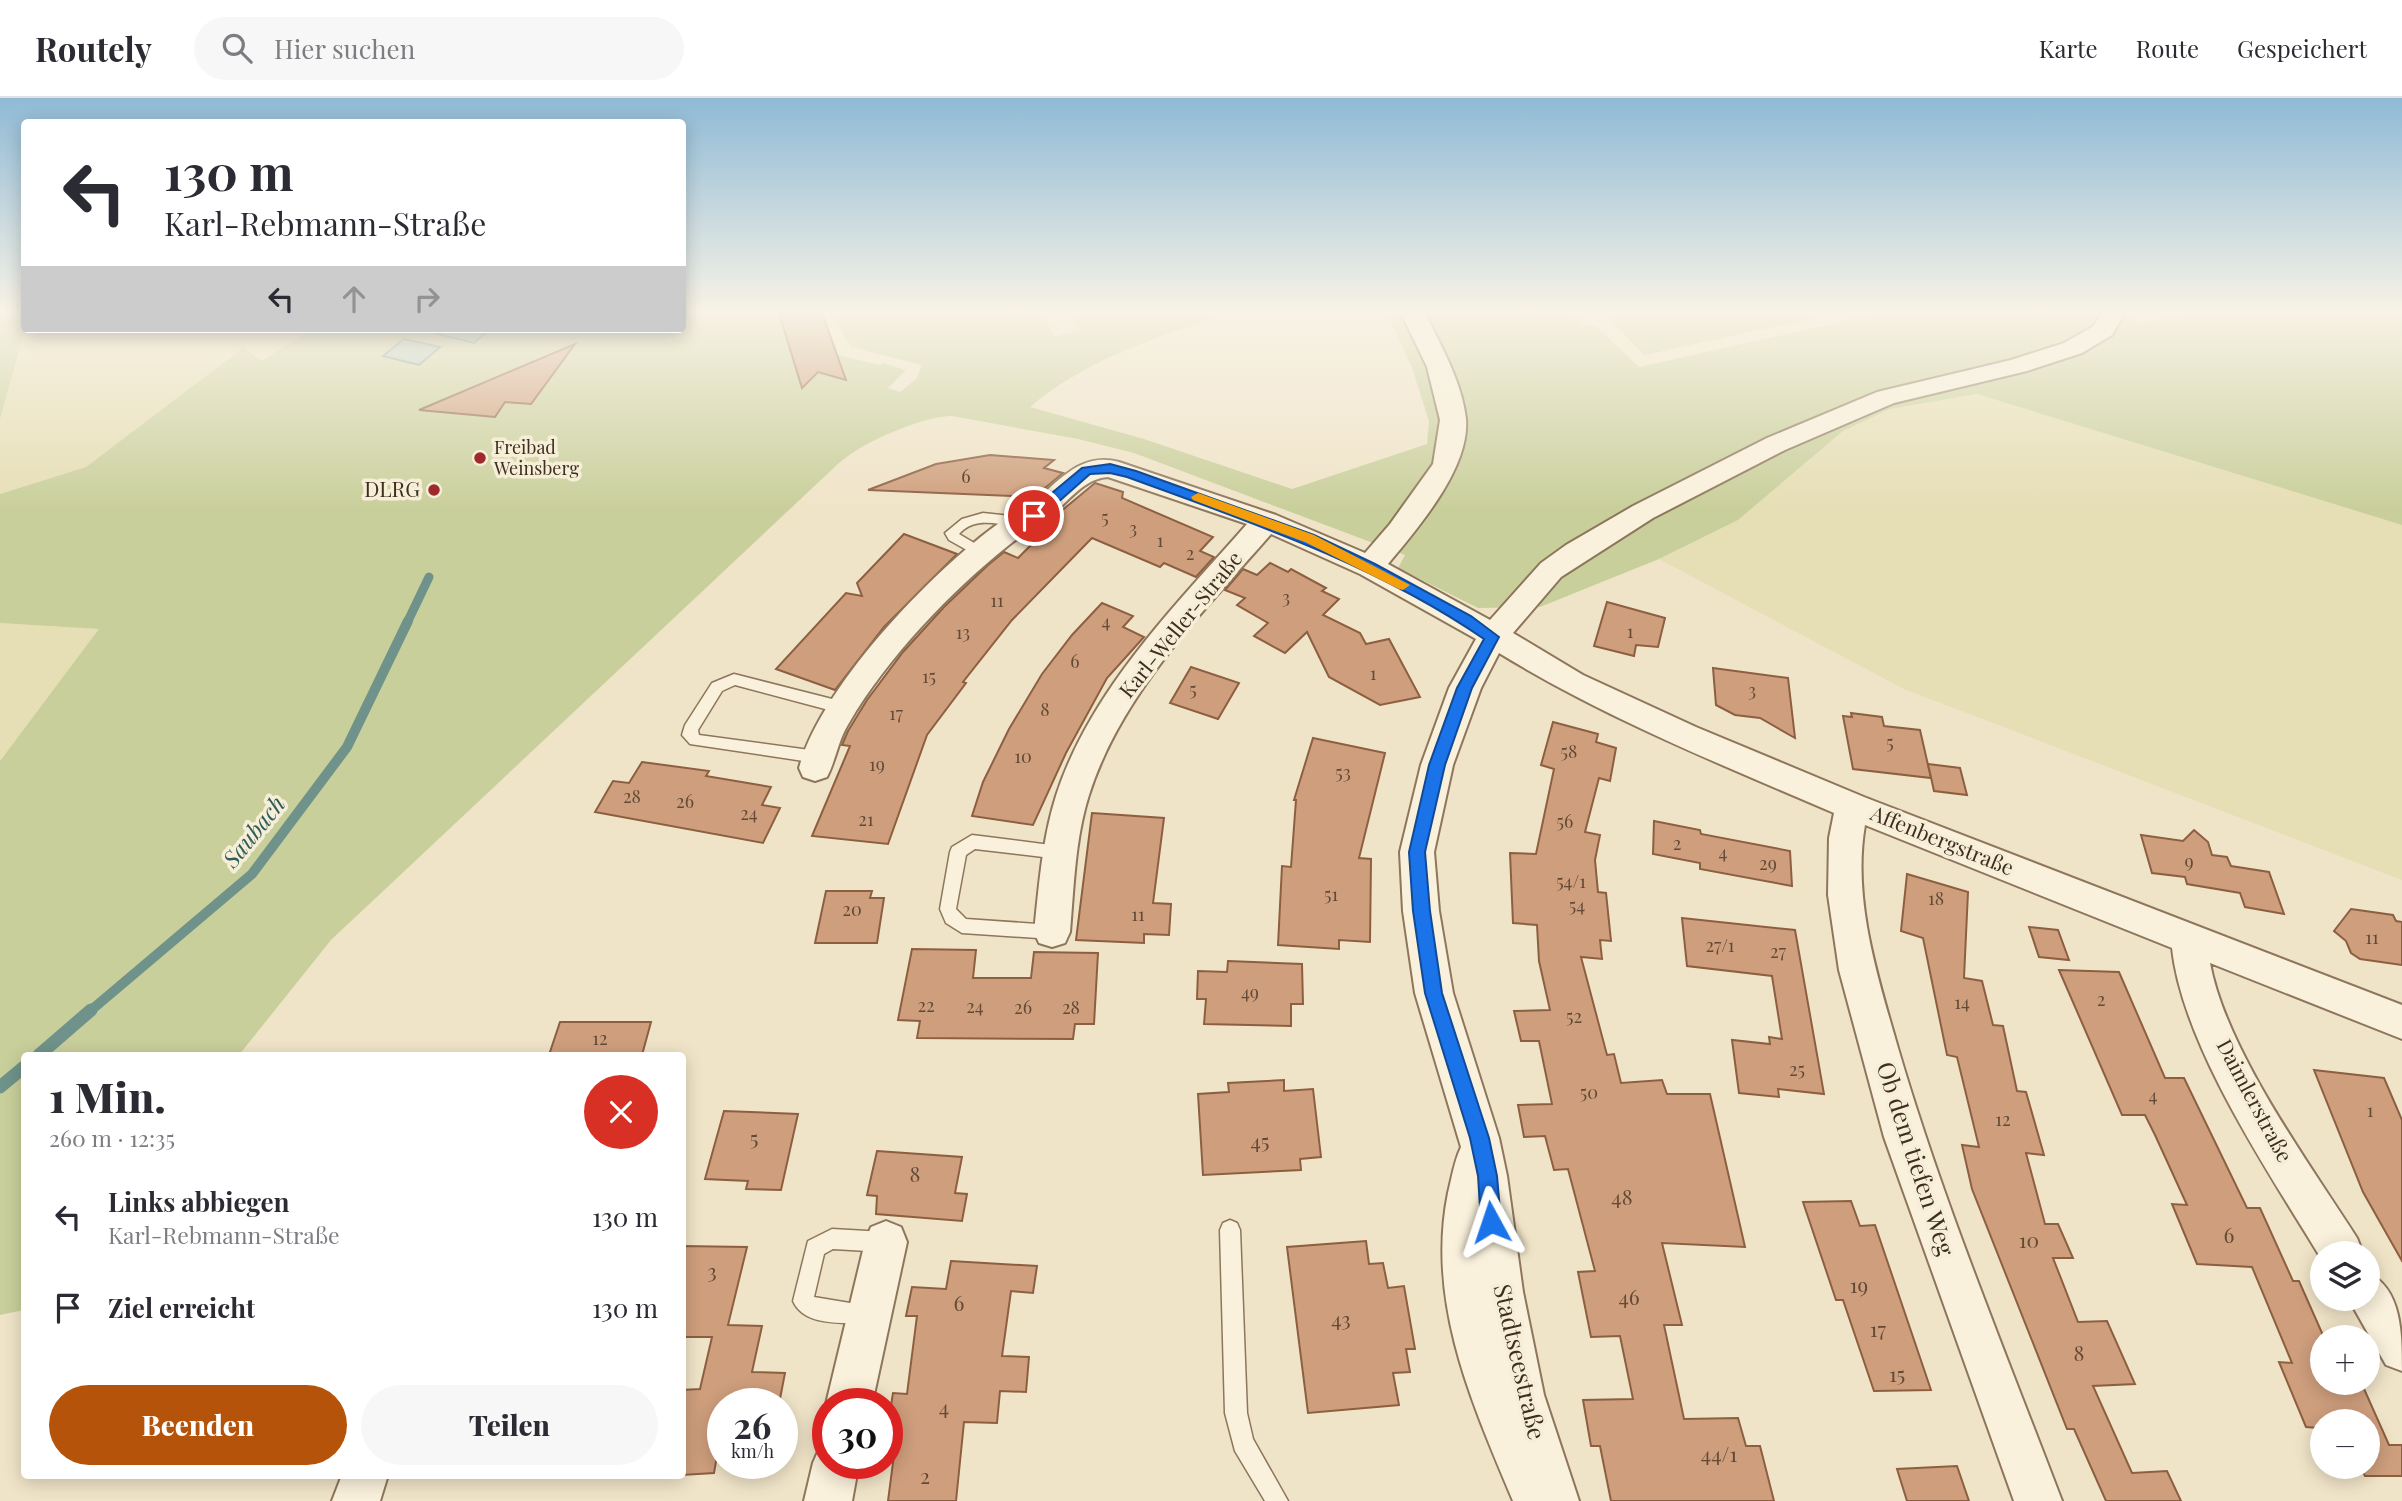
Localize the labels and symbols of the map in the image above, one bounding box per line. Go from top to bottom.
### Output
place label: Freibad Weinsberg [493,435,579,480]
marker: Freibad Weinsberg [472,450,488,466]
house number: 6 [961,464,971,488]
place label: DLRG [364,474,420,502]
marker: DLRG [426,482,442,498]
pin [1004,486,1064,546]
house number: 5 [1101,505,1109,529]
house number: 3 [1129,516,1137,540]
house number: 1 [1157,528,1164,552]
house number: 2 [1186,541,1194,565]
street label: Karl-Weller-Straße [1112,545,1247,703]
house number: 3 [1282,585,1290,609]
house number: 11 [990,588,1004,612]
house number: 4 [1102,609,1111,633]
house number: 1 [1627,619,1634,643]
house number: 13 [956,620,970,644]
house number: 6 [1070,649,1080,673]
house number: 1 [1370,661,1377,685]
house number: 15 [922,664,936,688]
house number: 5 [1189,677,1197,701]
house number: 3 [1748,678,1756,702]
house number: 8 [1040,697,1050,721]
house number: 17 [889,701,904,725]
house number: 5 [1886,730,1894,754]
house number: 58 [1561,739,1577,763]
house number: 10 [1014,744,1032,768]
house number: 19 [869,752,885,776]
house number: 53 [1335,760,1351,784]
house number: 28 [623,784,641,808]
water label: Saubach [214,789,291,874]
house number: 26 [676,789,694,813]
street label: Affenbergstraße [1866,797,2018,881]
house number: 24 [740,801,758,825]
house number: 21 [858,807,874,831]
house number: 56 [1557,809,1573,833]
house number: 2 [1673,831,1681,855]
house number: 4 [1719,840,1728,864]
house number: 9 [2184,849,2194,873]
house number: 29 [1759,851,1777,875]
house number: 54/1 [1556,869,1586,893]
house number: 51 [1324,882,1338,906]
house number: 18 [1928,886,1944,910]
house number: 54 [1569,893,1585,917]
house number: 20 [842,897,862,921]
house number: 11 [1131,902,1145,926]
house number: 11 [2365,925,2379,949]
house number: 27/1 [1705,933,1735,957]
house number: 27 [1770,939,1787,963]
house number: 49 [1241,980,1259,1004]
house number: 2 [2097,987,2105,1011]
house number: 14 [1954,990,1970,1014]
house number: 22 [917,993,935,1017]
house number: 24 [966,994,984,1018]
house number: 26 [1014,995,1032,1019]
house number: 28 [1062,995,1080,1019]
house number: 52 [1566,1004,1582,1028]
house number: 12 [592,1026,608,1050]
street label: Daimlerstraße [2212,1034,2300,1167]
house number: 25 [1789,1057,1805,1081]
street label: Ob dem tiefen Weg [1870,1057,1963,1260]
house number: 50 [1580,1080,1598,1104]
house number: 4 [2149,1083,2158,1107]
house number: 1 [2367,1098,2374,1122]
house number: 12 [1995,1107,2011,1131]
house number: 5 [750,1123,758,1151]
house number: 45 [1250,1126,1270,1154]
house number: 8 [910,1159,920,1187]
house number: 48 [1611,1182,1633,1210]
position arrow [1454,1185,1528,1259]
house number: 6 [2224,1220,2235,1248]
house number: 10 [2019,1225,2039,1253]
house number: 3 [707,1256,717,1284]
house number: 19 [1850,1270,1868,1298]
street label: Stadtseestraße [1487,1281,1554,1443]
house number: 46 [1618,1282,1640,1310]
house number: 6 [954,1288,965,1316]
house number: 43 [1331,1304,1351,1332]
house number: 17 [1870,1314,1887,1342]
house number: 8 [2074,1338,2084,1366]
house number: 15 [1889,1359,1905,1387]
speed limit sign: 30 [812,1388,903,1479]
house number: 4 [939,1392,949,1420]
house number: 44/1 [1701,1439,1737,1467]
house number: 2 [920,1461,930,1489]

